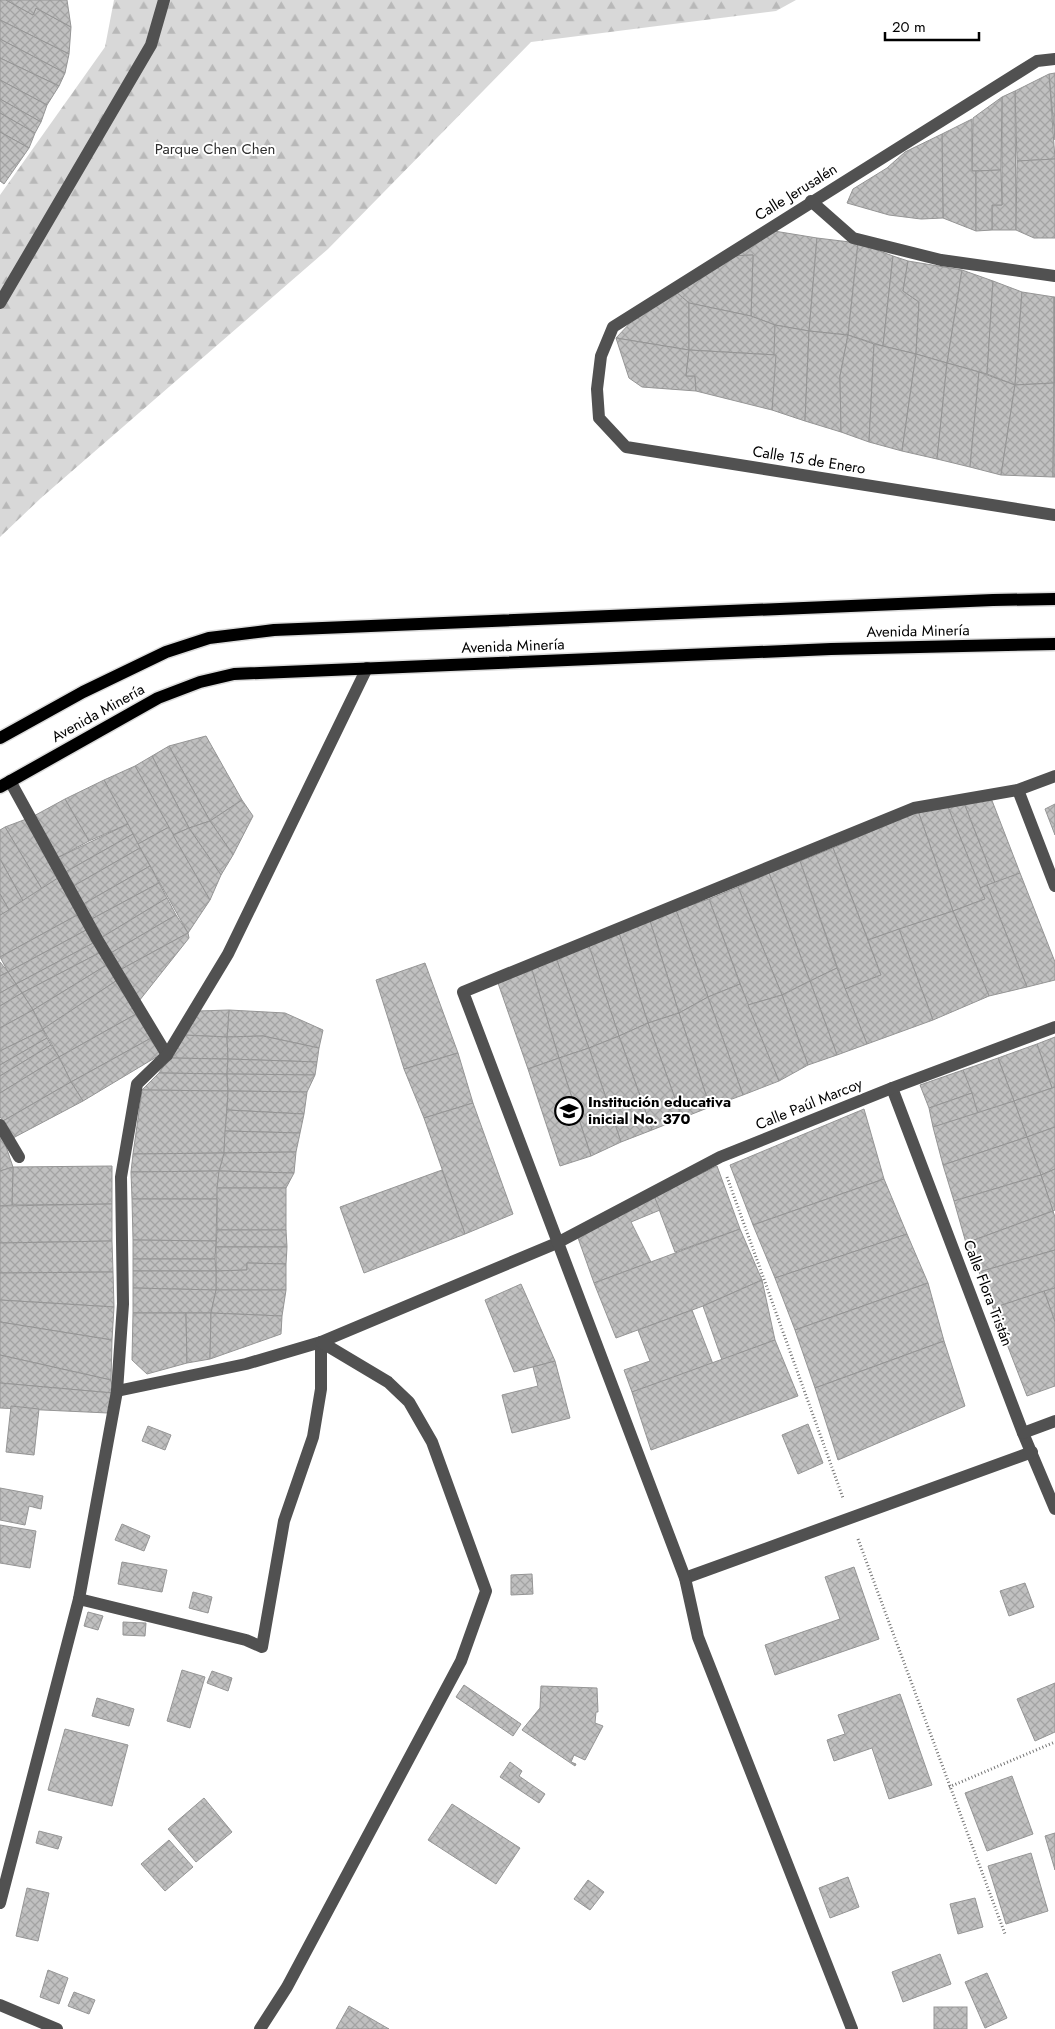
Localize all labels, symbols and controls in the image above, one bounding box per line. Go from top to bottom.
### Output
scale bar [885,10,979,42]
text: 20 m [892,16,926,38]
park label: Parque Chen Chen [155,138,275,160]
street label: Calle Jerusalén [751,158,841,226]
street label: Calle 15 de Enero [751,440,867,480]
street label: Avenida Minería [866,619,970,643]
street label: Avenida Minería [461,633,565,659]
street label: Avenida Minería [48,678,148,748]
street label: Calle Paúl Marcoy [752,1072,866,1135]
place label: Institución educativa inicial No. 370 [588,1091,731,1130]
school or university icon: Institución educativa inicial No. 370 [554,1096,584,1126]
street label: Calle Flora Tristán [958,1237,1018,1349]

